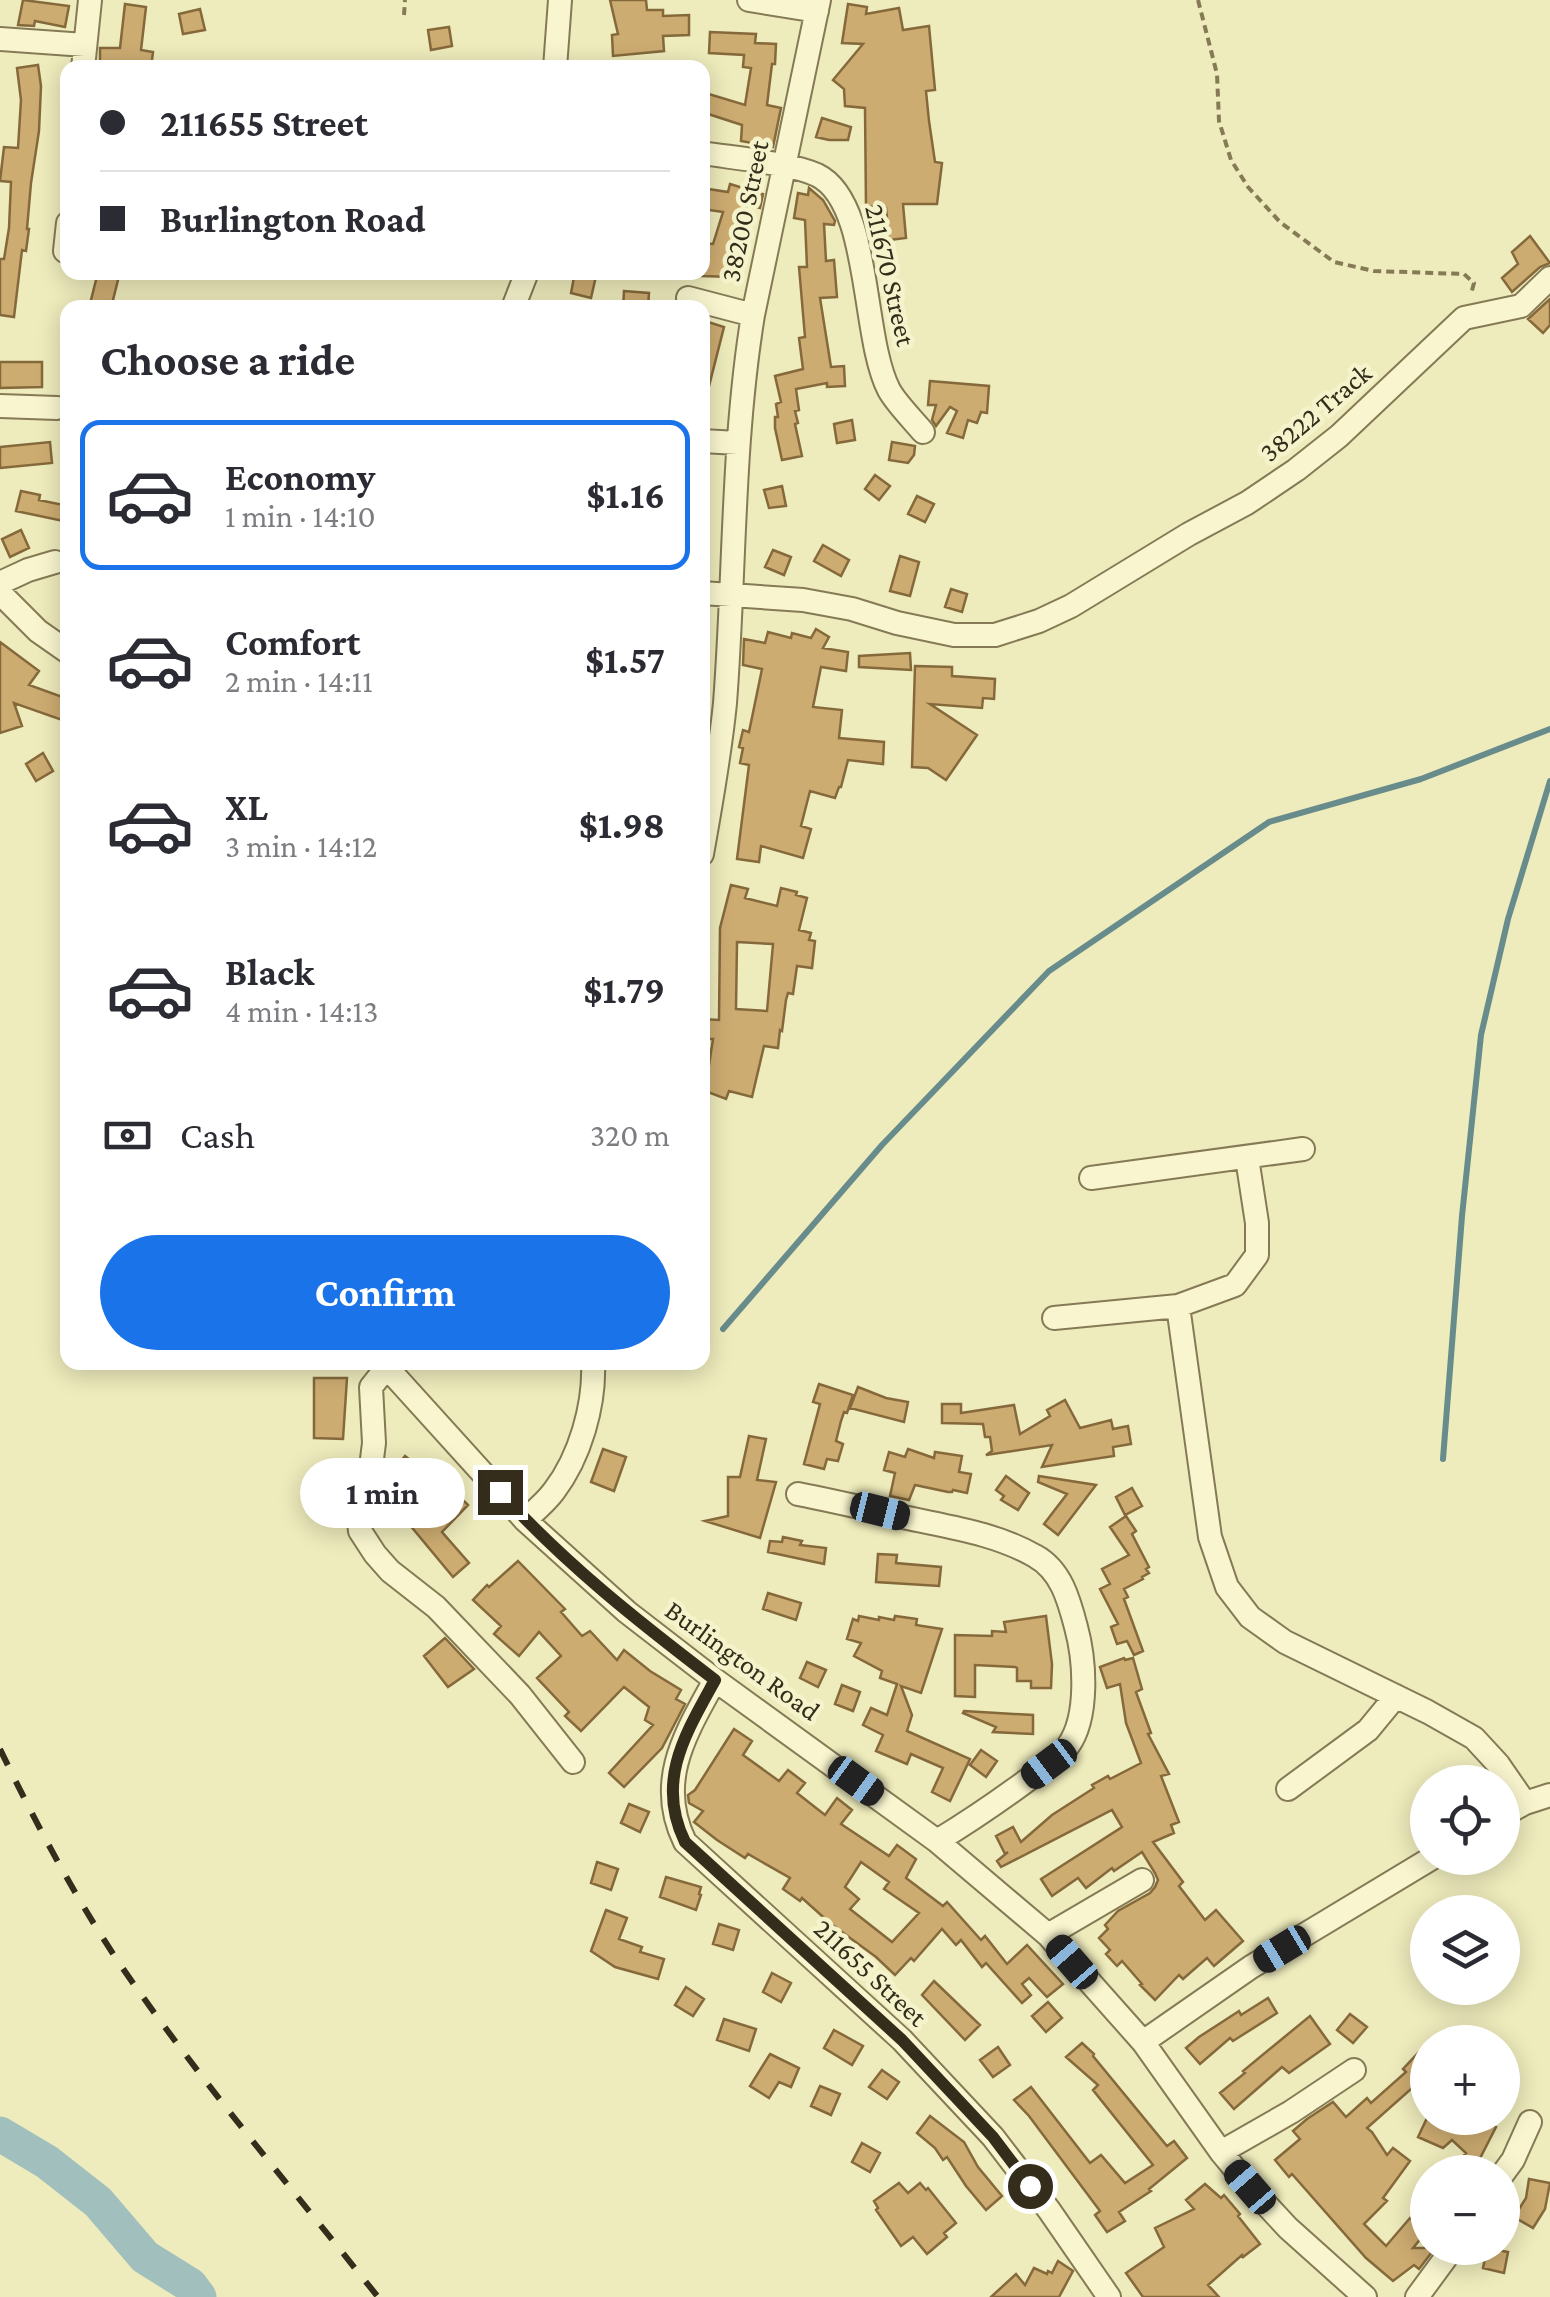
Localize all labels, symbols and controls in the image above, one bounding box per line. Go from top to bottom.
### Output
text: 211655 Street [160,102,368,144]
street label: 38200 Street [714,137,775,285]
text: Burlington Road [160,198,426,240]
street label: 211670 Street [859,201,922,350]
text: Choose a ride [100,335,355,385]
street label: 38222 Track [1253,357,1378,468]
icon: car [105,450,195,540]
text: Economy [225,456,375,498]
text: $1.16 [586,474,665,516]
text: 1 min · 14:10 [225,498,376,534]
icon: car [105,615,195,705]
text: Comfort [225,621,361,663]
text: $1.57 [585,639,665,681]
text: 2 min · 14:11 [225,663,373,699]
icon: car [105,780,195,870]
text: XL [225,786,268,828]
text: $1.98 [579,804,665,846]
text: 3 min · 14:12 [225,828,377,864]
icon: car [105,945,195,1035]
text: Black [225,951,314,993]
text: $1.79 [583,969,665,1011]
text: 4 min · 14:13 [225,993,378,1029]
icon: cash [100,1108,155,1163]
text: Cash [180,1114,255,1156]
text: 320 m [590,1117,670,1153]
button: Confirm [100,1235,670,1350]
callout: 1 min [300,1457,465,1527]
route end [478,1470,523,1515]
text: 1 min [346,1475,419,1511]
car [847,1489,913,1533]
street label: Burlington Road [659,1594,826,1727]
car [1016,1734,1082,1794]
car [823,1751,889,1811]
map controls [1410,1765,1520,2265]
button: locate [1410,1765,1520,1875]
button: layers [1410,1895,1520,2005]
street label: 211655 Street [808,1912,934,2033]
car [1249,1921,1315,1977]
car [1041,1930,1103,1994]
button: + [1410,2025,1520,2135]
car [1219,2155,1281,2219]
button: − [1410,2155,1520,2265]
route start [1008,2164,1053,2209]

